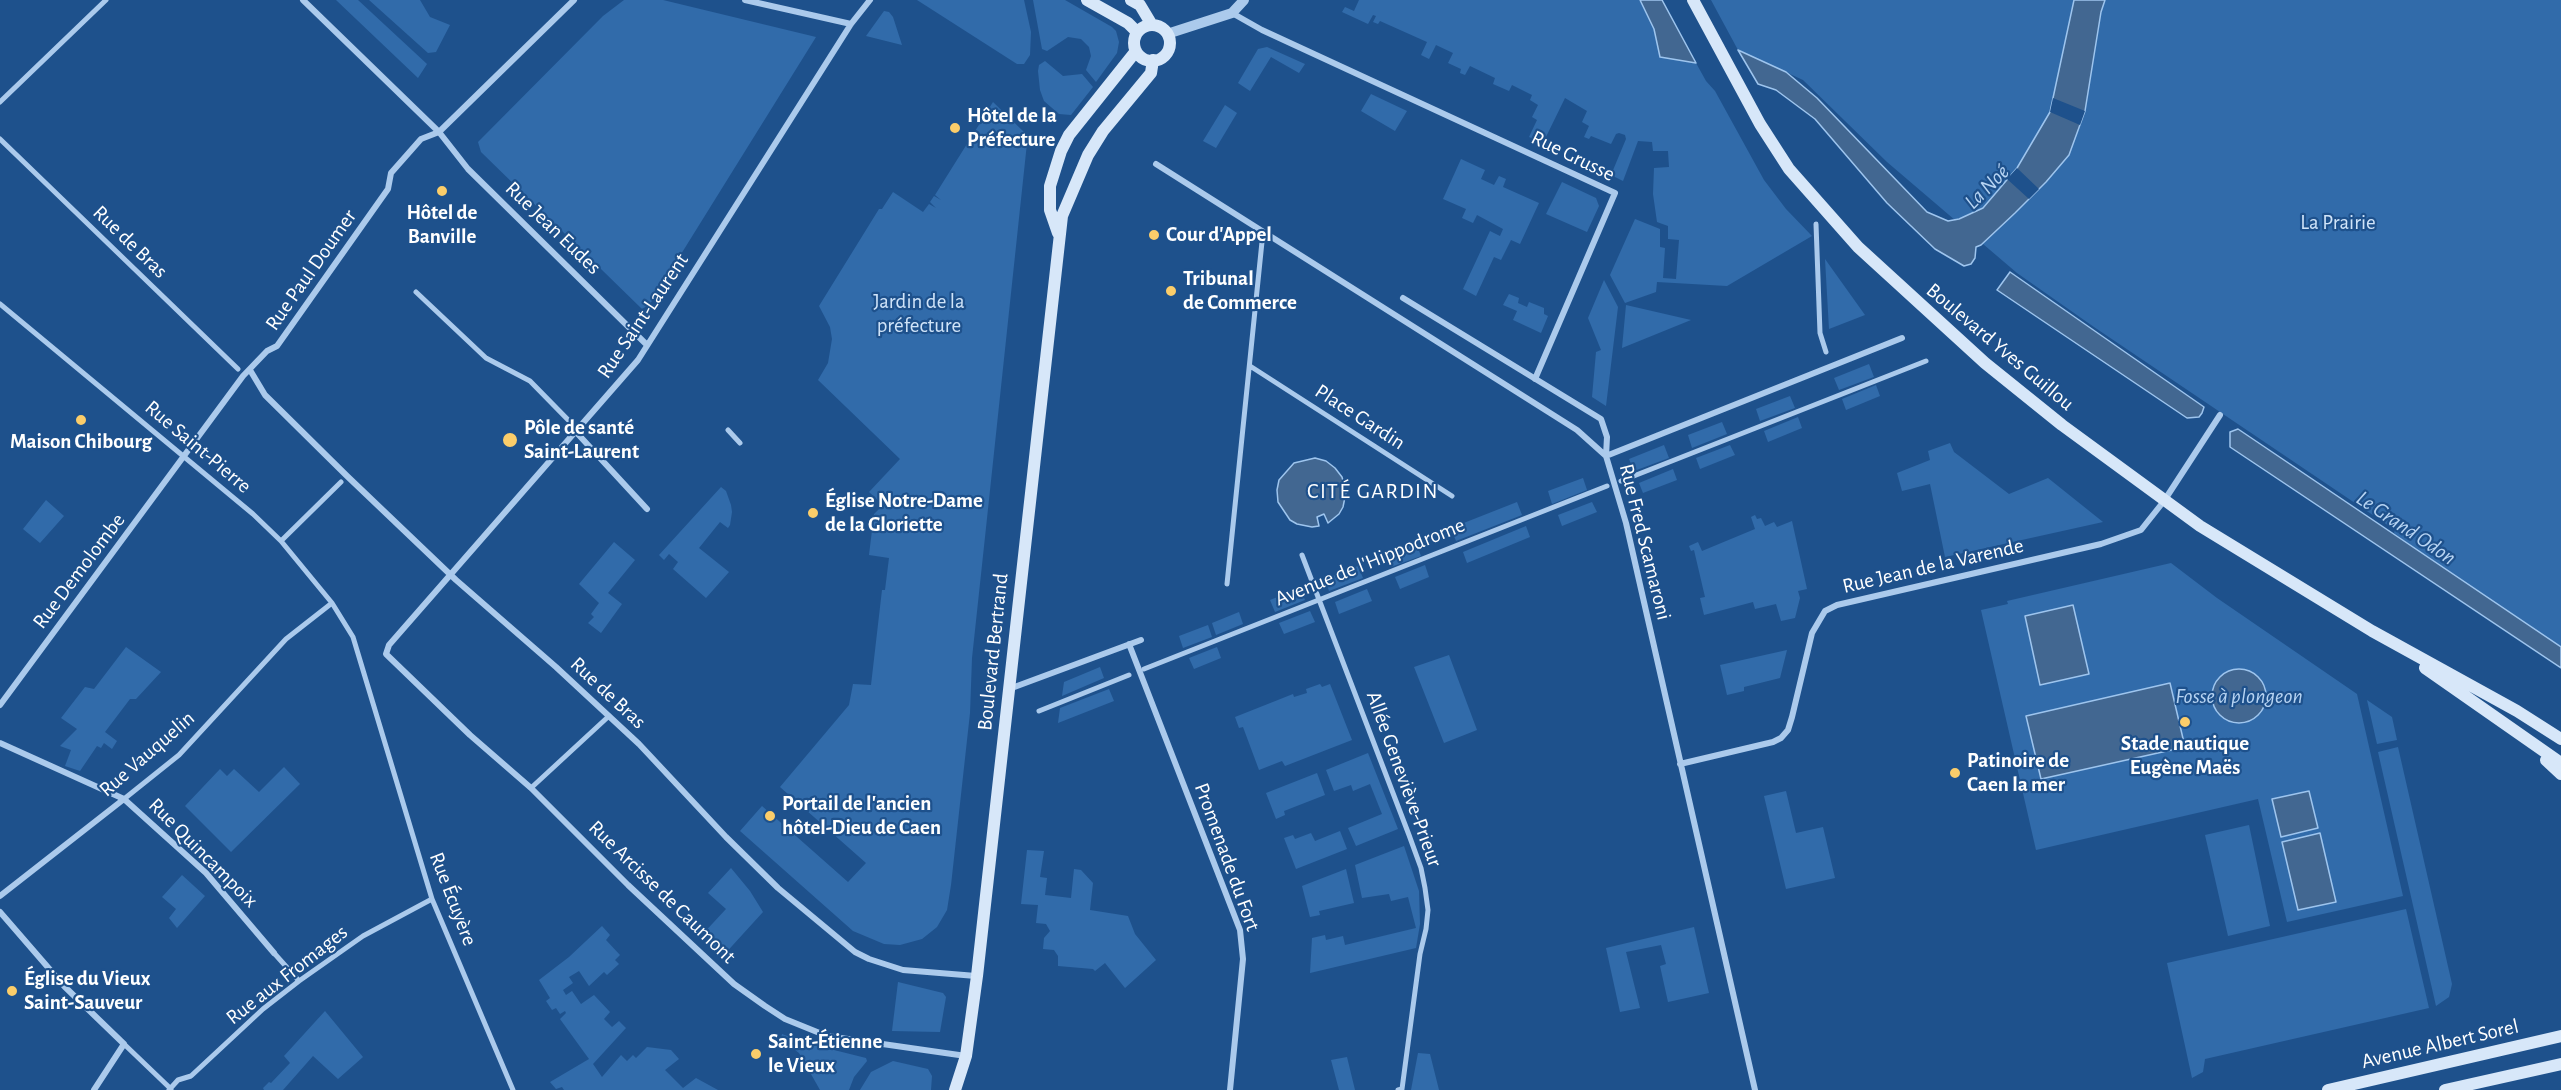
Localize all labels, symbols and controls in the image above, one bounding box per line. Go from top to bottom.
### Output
place label: Hôtel de la Préfecture [967,103,1057,153]
marker: Hôtel de la Préfecture [948,121,962,135]
street label: Rue Grusse [1527,125,1619,187]
water label: La Noé [1959,159,2015,215]
street label: Rue Jean Eudes [500,176,606,280]
marker: Hôtel de Banville [435,184,449,198]
street label: Rue de Bras [87,200,173,284]
place label: Hôtel de Banville [406,200,478,250]
street label: Rue Paul Doumer [260,205,362,335]
park label: La Prairie [2300,210,2376,236]
place label: Cour d'Appel [1166,222,1272,248]
marker: Cour d'Appel [1147,228,1161,242]
street label: Rue Saint-Laurent [592,249,694,383]
place label: Tribunal de Commerce [1183,266,1297,316]
street label: Boulevard Yves Guillou [1921,278,2079,416]
marker: Tribunal de Commerce [1164,284,1178,298]
park label: Jardin de la préfecture [873,289,965,339]
street label: Place Gardin [1310,379,1410,455]
street label: Rue Saint-Pierre [140,395,256,499]
marker: Maison Chibourg [74,413,88,427]
place label: Pôle de santé Saint-Laurent [524,415,639,465]
place label: Maison Chibourg [10,429,152,455]
marker: Pôle de santé Saint-Laurent [501,431,519,449]
street label: Rue Fred Scamaroni [1613,461,1677,623]
district label: CITÉ GARDIN [1307,478,1439,504]
water label: Le Grand Odon [2351,485,2461,571]
place label: Église Notre-Dame de la Gloriette [825,488,983,538]
marker: Église Notre-Dame de la Gloriette [806,506,820,520]
street label: Rue Demolombe [27,508,131,634]
street label: Avenue de l'Hippodrome [1271,512,1469,612]
street label: Rue Jean de la Varende [1840,533,2026,599]
street label: Boulevard Bertrand [972,572,1014,732]
street label: Rue de Bras [565,652,651,734]
water label: Fosse à plongeon [2175,683,2303,709]
street label: Allée Geneviève-Prieur [1361,688,1447,870]
street label: Rue Vauquelin [94,706,200,802]
marker: Stade nautique Eugène Maës [2178,715,2192,729]
place label: Stade nautique Eugène Maës [2121,731,2249,781]
place label: Patinoire de Caen la mer [1967,748,2069,798]
marker: Patinoire de Caen la mer [1948,766,1962,780]
street label: Promenade du Fort [1189,780,1265,934]
place label: Portail de l'ancien hôtel-Dieu de Caen [782,791,941,841]
street label: Rue Quincampoix [143,793,263,913]
marker: Portail de l'ancien hôtel-Dieu de Caen [763,809,777,823]
street label: Rue Arcisse de Caumont [583,815,741,969]
street label: Rue Écuyère [424,849,482,949]
street label: Rue aux Fromages [221,920,353,1030]
place label: Église du Vieux Saint-Sauveur [24,966,150,1016]
marker: Église du Vieux Saint-Sauveur [5,984,19,998]
street label: Avenue Albert Sorel [2359,1014,2521,1074]
place label: Saint-Étienne le Vieux [768,1029,882,1079]
marker: Saint-Étienne le Vieux [749,1047,763,1061]

